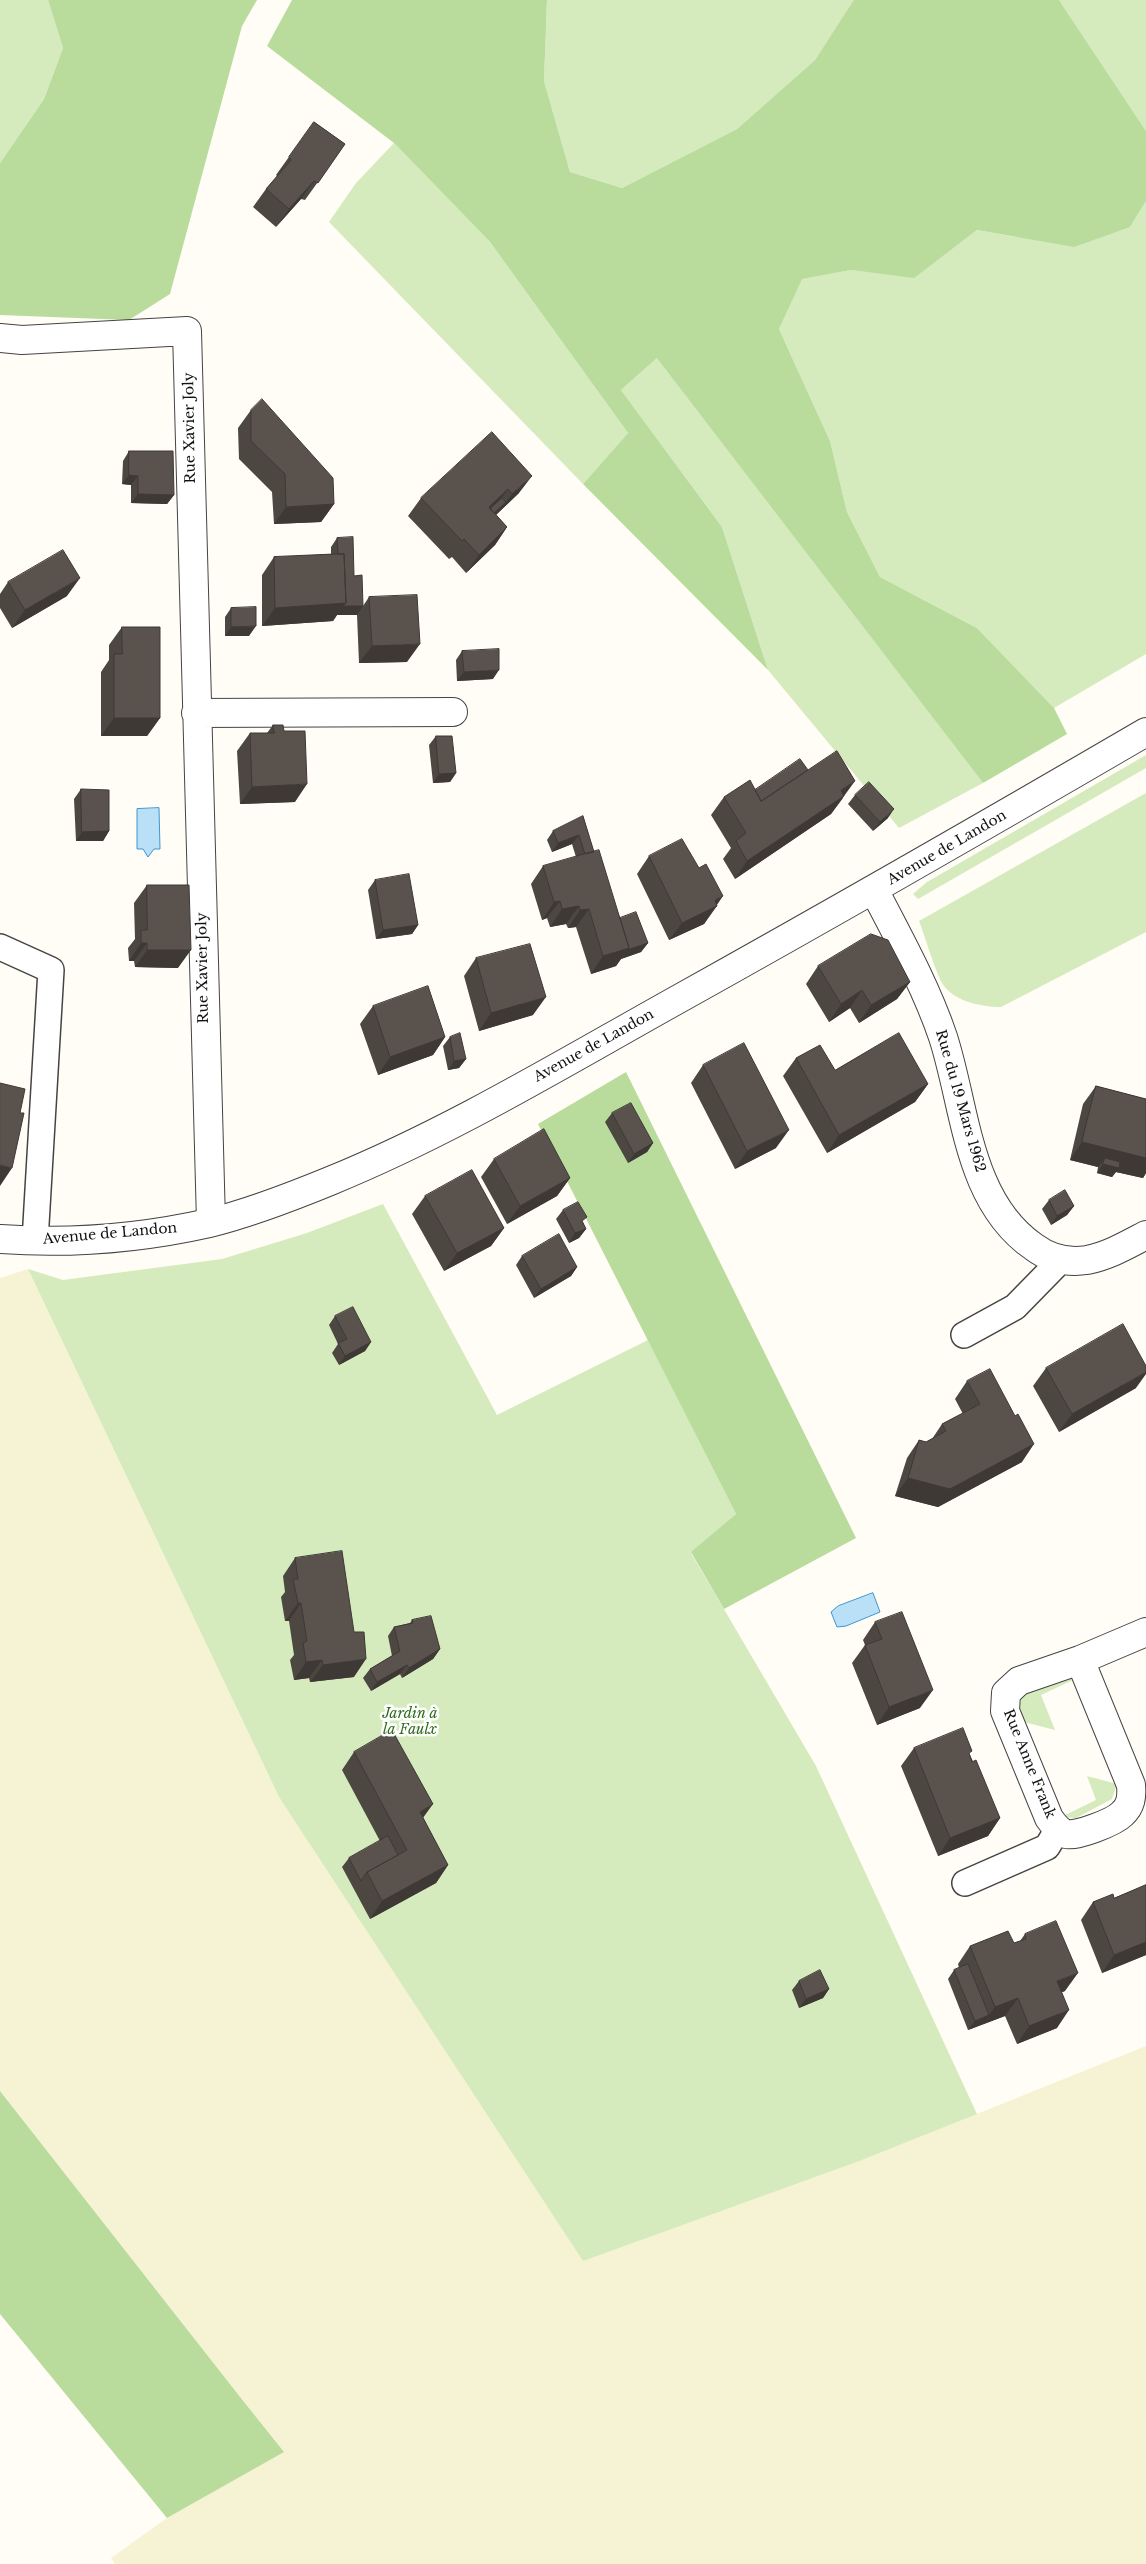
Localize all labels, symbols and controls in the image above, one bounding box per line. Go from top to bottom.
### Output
street label: Rue Xavier Joly [181,372,199,484]
street label: Avenue de Landon [884,807,1010,889]
street label: Rue Xavier Joly [194,912,212,1024]
street label: Avenue de Landon [531,1006,657,1086]
street label: Rue du 19 Mars 1962 [932,1028,988,1174]
street label: Avenue de Landon [42,1220,178,1248]
park label: Jardin à la Faulx [383,1706,437,1738]
street label: Rue Anne Frank [999,1707,1059,1821]

